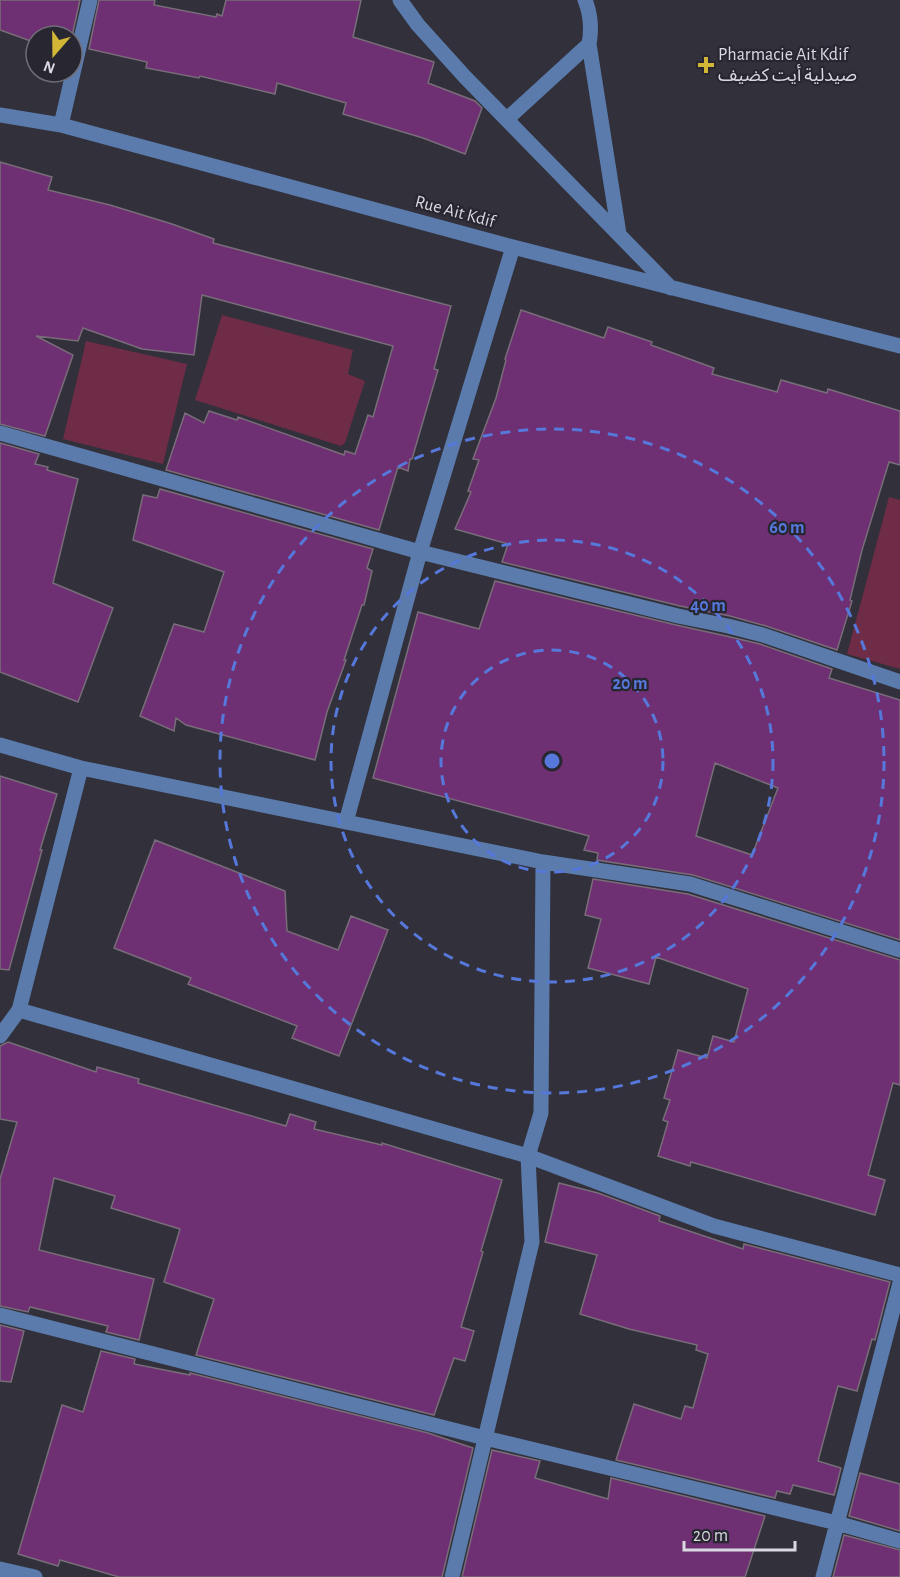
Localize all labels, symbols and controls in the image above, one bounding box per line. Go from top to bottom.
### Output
north arrow [24,24,84,84]
place label: Pharmacie Ait Kdif صيدلية أيت كضيف [718,46,857,85]
text: N [41,58,57,77]
marker: Pharmacie Ait Kdif صيدلية أيت كضيف [699,58,713,72]
street label: Rue Ait Kdif [413,193,498,232]
text: 60 m [769,519,805,537]
text: 40 m [690,597,726,615]
text: 20 m [612,675,648,693]
centre of rings [542,751,562,771]
scale bar [684,1514,795,1552]
text: 20 m [693,1527,728,1545]

